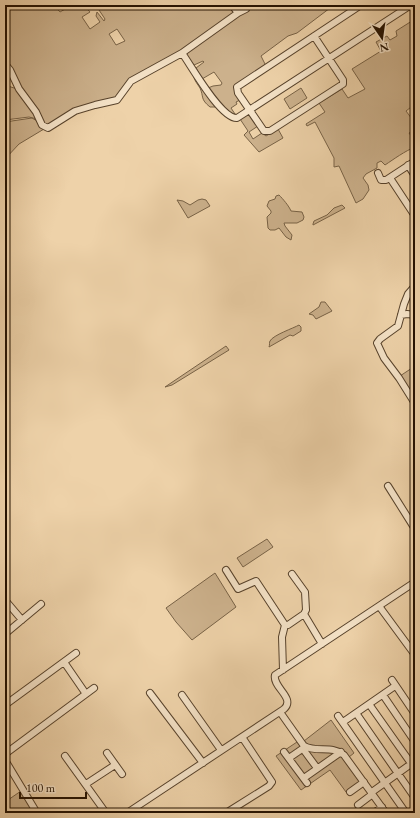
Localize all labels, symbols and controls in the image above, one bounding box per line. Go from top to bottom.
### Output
north arrow [362,18,402,58]
text: N [378,40,390,56]
scale bar [20,774,86,800]
text: 100 m [26,780,56,796]

